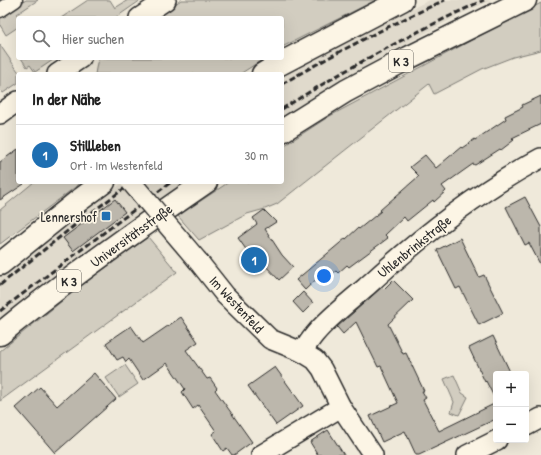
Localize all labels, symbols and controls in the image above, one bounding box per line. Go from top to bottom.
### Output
search box [16,16,284,60]
icon: search [30,27,52,49]
text: Hier suchen [62,28,124,49]
road number: K 3 [389,50,413,72]
text: In der Nähe [32,87,101,110]
text: Stillleben [70,135,121,156]
text: 1 [43,146,47,164]
text: 30 m [245,146,268,164]
text: Ort · Im Westenfeld [70,156,162,174]
street label: Universitätsstraße [86,199,177,272]
place label: Lennershof [41,207,97,226]
marker: Lennershof [100,210,112,222]
street label: Uhlenbrinkstraße [373,210,456,282]
pin: 1 [241,245,267,275]
your location [314,266,334,286]
road number: K 3 [57,270,81,292]
street label: Im Westenfeld [205,271,269,337]
map controls [493,371,529,443]
button: + [493,371,529,407]
button: − [493,407,529,443]

